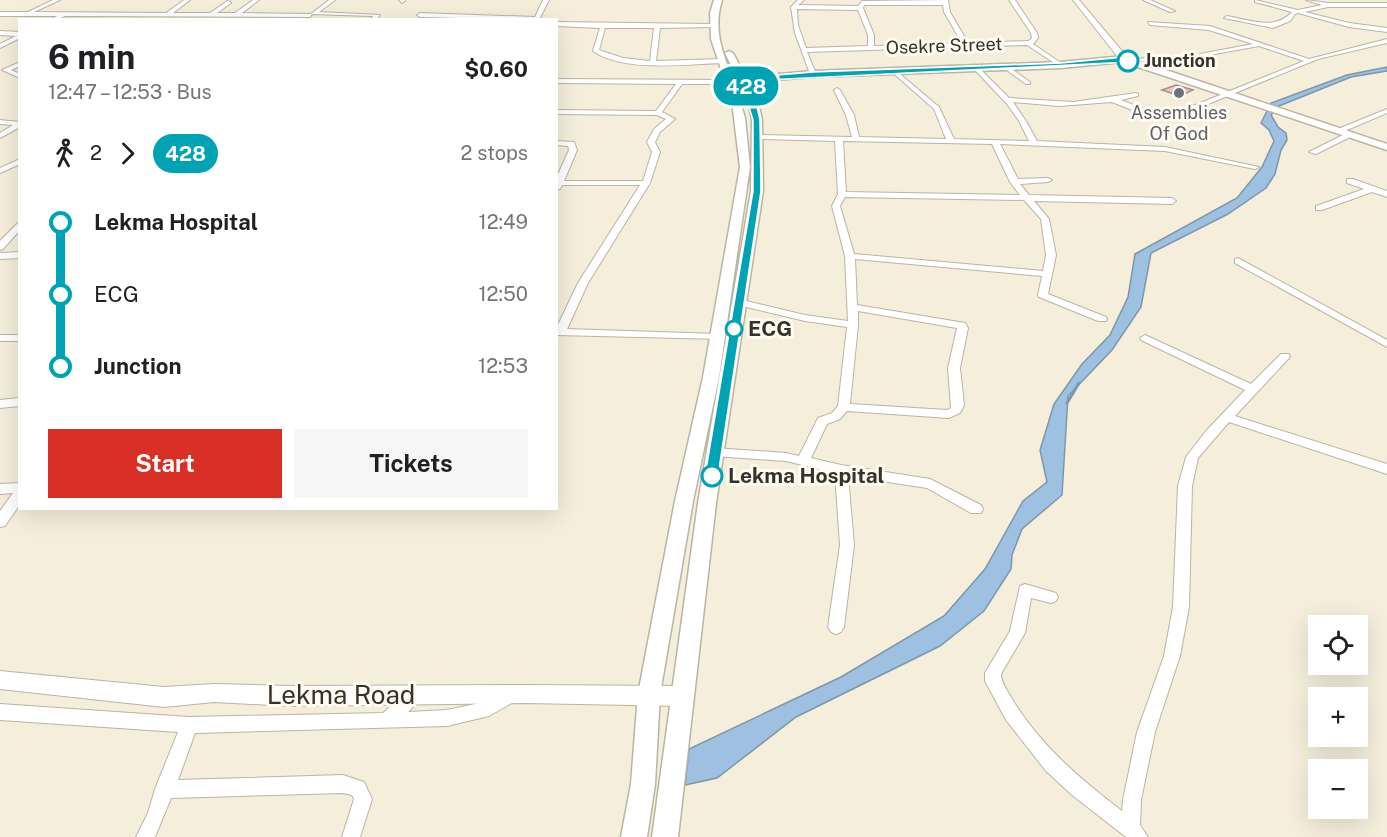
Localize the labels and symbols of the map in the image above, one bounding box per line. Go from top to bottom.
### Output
street label: Osekre Street [885,33,1003,58]
marker: Junction [1117,50,1139,72]
place label: Junction [1144,50,1216,71]
line badge: 428 [712,66,780,106]
marker: Assemblies Of God [1172,86,1186,100]
place label: Assemblies Of God [1131,102,1227,144]
place label: ECG [748,316,792,341]
marker: ECG [725,320,743,338]
place label: Lekma Hospital [728,463,885,488]
marker: Lekma Hospital [701,465,723,487]
street label: Lekma Road [267,679,415,710]

